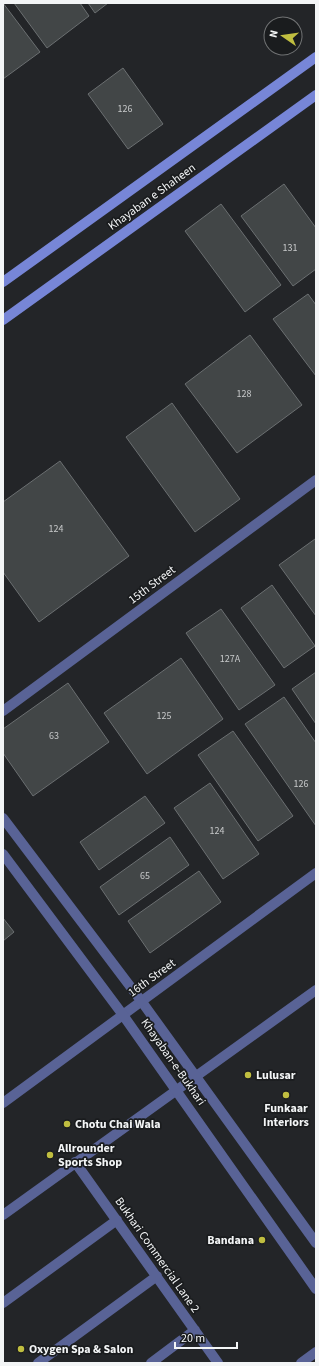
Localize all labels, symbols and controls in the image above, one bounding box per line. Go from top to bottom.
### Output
north arrow [263,16,303,56]
text: N [266,29,282,39]
house number: 126 [118,102,132,116]
street label: Khayaban e Shaheen [105,159,199,235]
house number: 131 [283,241,297,255]
house number: 128 [237,387,251,401]
house number: 124 [49,522,63,536]
street label: 15th Street [125,562,179,608]
house number: 127A [220,652,241,666]
house number: 125 [157,709,171,723]
house number: 63 [49,729,59,743]
house number: 126 [294,777,308,791]
house number: 124 [210,824,224,838]
house number: 65 [140,869,150,883]
street label: 16th Street [125,955,179,1001]
street label: Khayaban-e-Bukhari [137,1015,209,1109]
place label: Lulusar [256,1067,296,1084]
marker: Lulusar [243,1070,253,1080]
marker: Funkaar Interiors [281,1090,291,1100]
place label: Funkaar Interiors [263,1100,309,1131]
place label: Chotu Chai Wala [75,1116,161,1133]
marker: Chotu Chai Wala [62,1119,72,1129]
place label: Allrounder Sports Shop [57,1140,122,1171]
marker: Allrounder Sports Shop [45,1150,55,1160]
street label: Bukhari Commercial Lane 2 [111,1194,203,1316]
place label: Bandana [207,1232,254,1249]
marker: Bandana [257,1235,267,1245]
scale bar [175,1324,237,1350]
text: 20 m [181,1330,205,1347]
place label: Oxygen Spa & Salon [29,1341,134,1358]
marker: Oxygen Spa & Salon [16,1344,26,1354]

